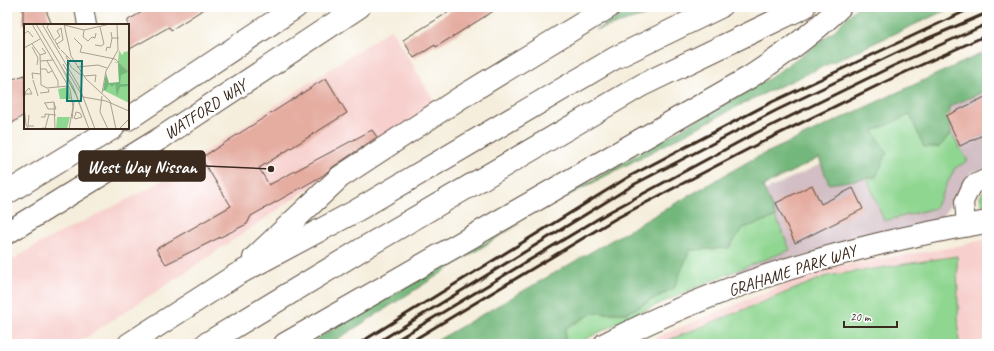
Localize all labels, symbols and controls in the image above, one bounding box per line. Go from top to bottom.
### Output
inset map [24,24,129,129]
street label: WATFORD WAY [160,73,253,144]
callout: West Way Nissan [79,151,205,181]
text: West Way Nissan [87,156,198,178]
street label: GRAHAME PARK WAY [725,239,861,301]
scale bar [844,303,897,329]
text: 20 m [850,309,872,325]

